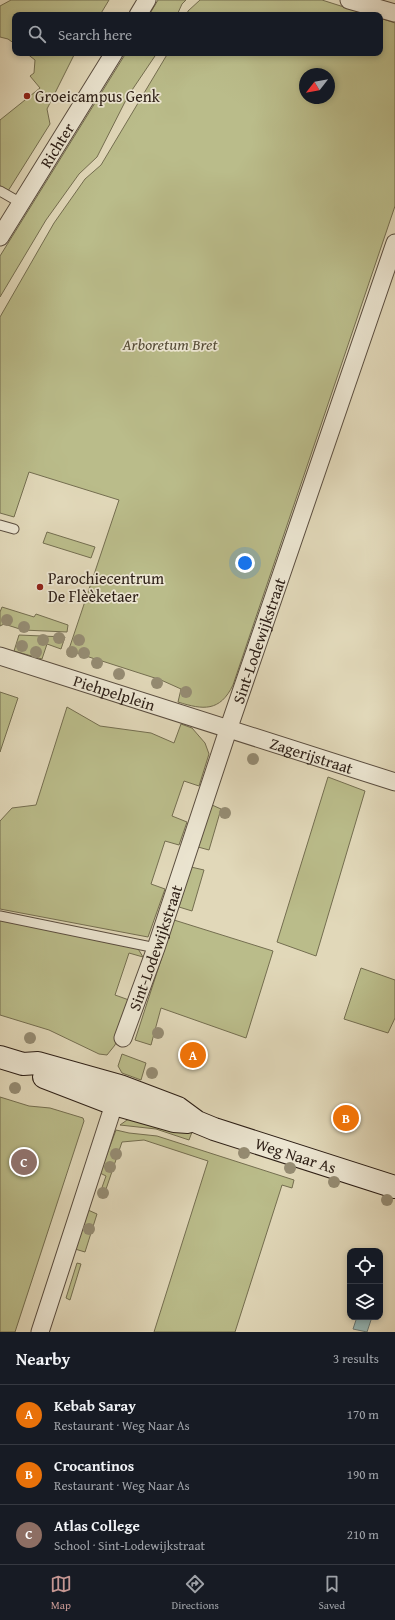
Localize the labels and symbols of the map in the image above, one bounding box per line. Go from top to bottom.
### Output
north arrow [299,68,335,104]
place label: Groeicampus Genk [35,84,161,108]
marker: Groeicampus Genk [22,91,32,101]
street label: Richter [34,118,80,172]
park label: Arboretum Bret [121,332,218,356]
your location [235,553,255,573]
place label: Parochiecentrum De Flèèketaer [48,566,164,608]
street label: Sint-Lodewijkstraat [226,574,292,707]
marker: Parochiecentrum De Flèèketaer [35,582,45,592]
street label: Piehpelplein [70,668,158,717]
street label: Zagerijstraat [267,731,357,780]
street label: Sint-Lodewijkstraat [122,881,188,1014]
pin: A [180,1040,206,1070]
pin: B [333,1103,359,1133]
street label: Weg Naar As [252,1131,339,1179]
pin: C [11,1147,37,1177]

